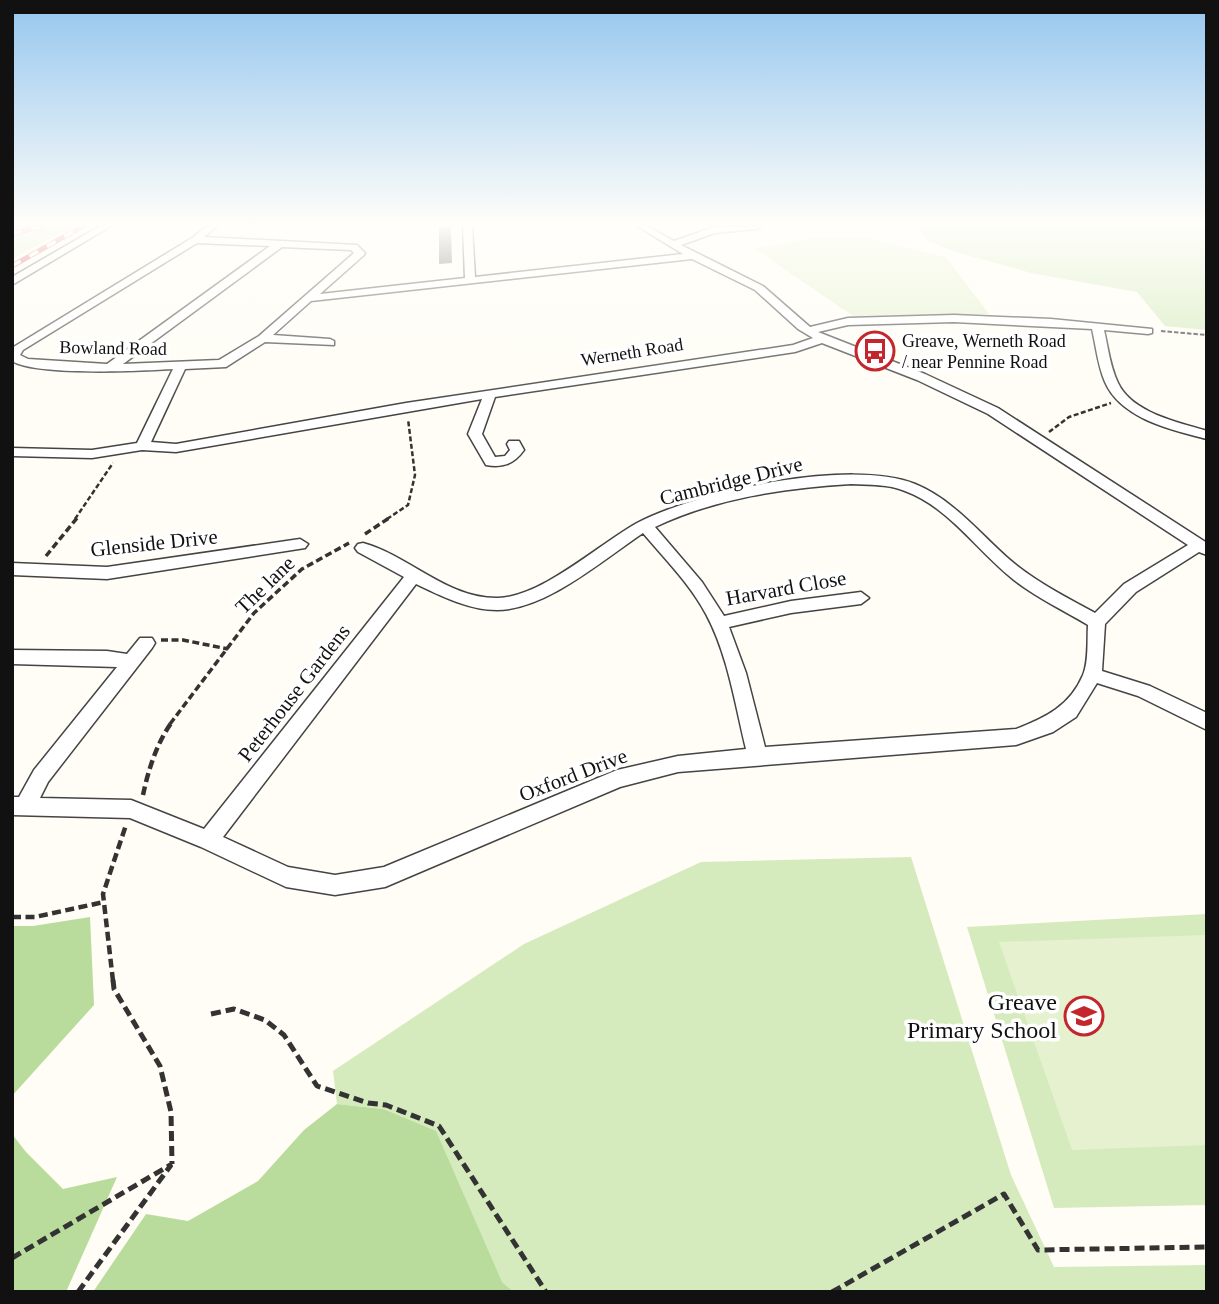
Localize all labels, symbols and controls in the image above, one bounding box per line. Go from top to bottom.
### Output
bus stop icon: Greave, Werneth Road / near Pennine Road [854,330,896,372]
place label: Greave, Werneth Road / near Pennine Road [902,331,1066,372]
street label: Werneth Road [580,334,684,370]
street label: Bowland Road [59,337,167,359]
street label: Cambridge Drive [657,452,805,510]
street label: Glenside Drive [89,524,219,562]
street label: The lane [230,551,300,619]
street label: Harvard Close [724,566,848,610]
street label: Peterhouse Gardens [233,620,355,766]
street label: Oxford Drive [516,743,630,807]
place label: Greave Primary School [907,989,1057,1043]
school or university icon: Greave Primary School [1063,995,1105,1037]

